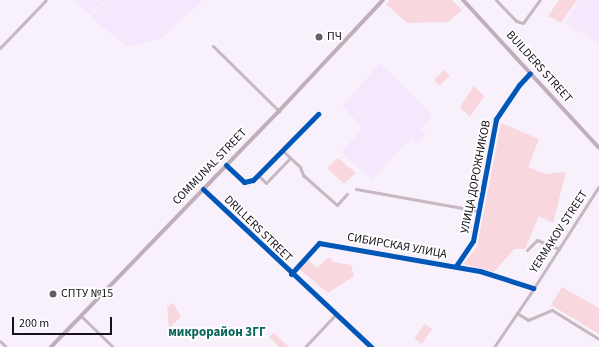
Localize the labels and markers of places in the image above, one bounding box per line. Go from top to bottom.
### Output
place label: ПЧ [327,30,342,44]
marker: ПЧ [314,32,324,42]
place label: СПТУ №15 [61,287,113,301]
marker: СПТУ №15 [48,289,58,299]

